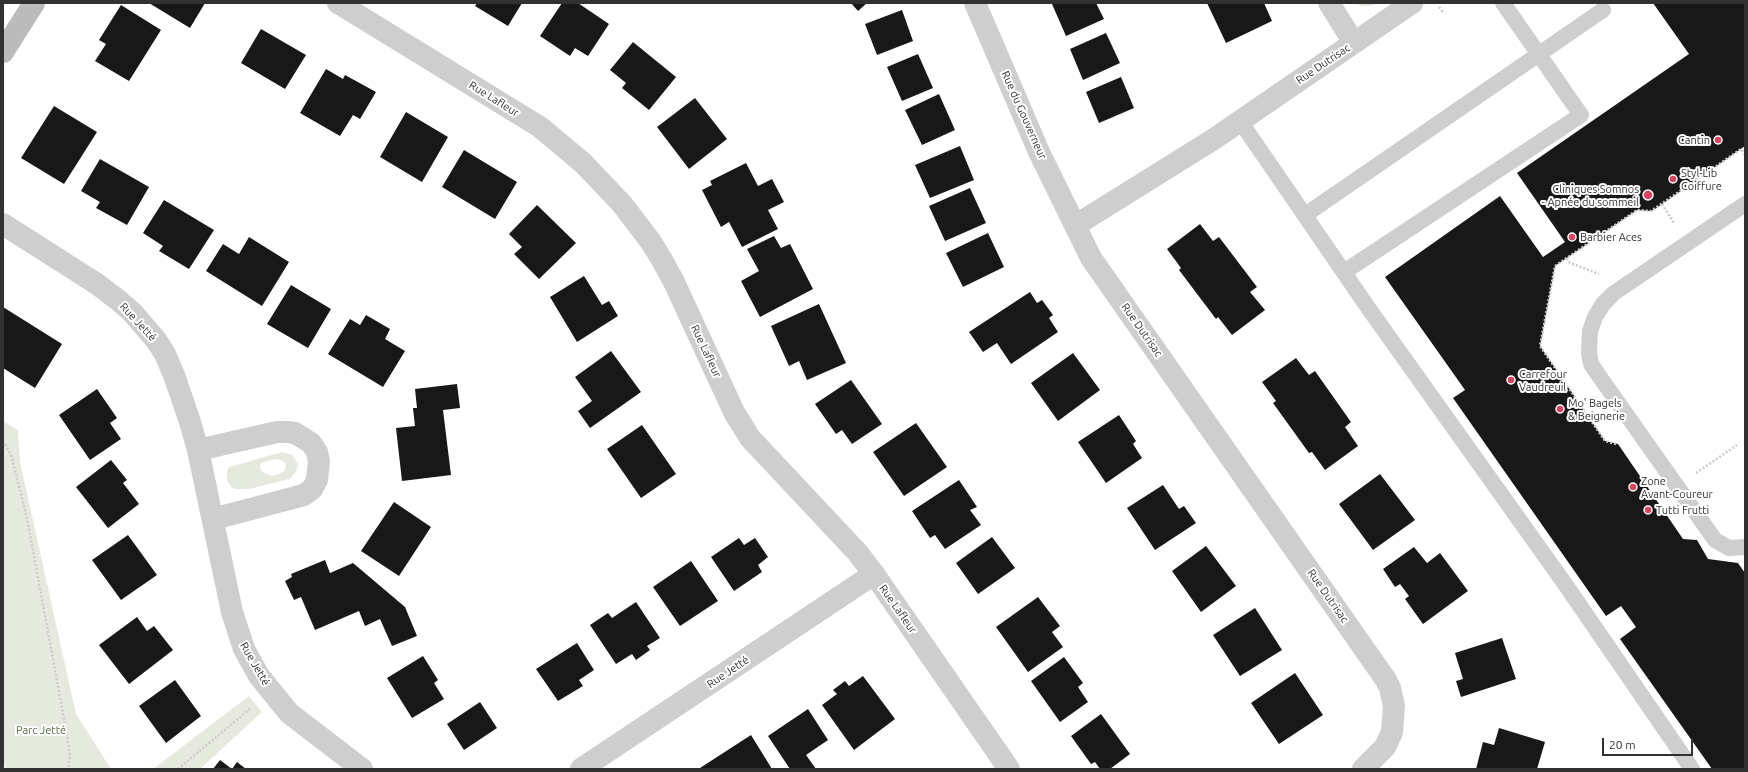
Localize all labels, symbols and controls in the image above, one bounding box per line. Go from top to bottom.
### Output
street label: Rue Dutrisac [1293,41,1353,87]
street label: Rue du Gouverneur [999,69,1049,161]
street label: Rue Lafleur [467,78,521,120]
place label: Cantin [1678,133,1710,147]
marker: Cantin [1713,135,1723,145]
place label: Styl-Lib Coiffure [1681,166,1722,192]
marker: Styl-Lib Coiffure [1668,174,1678,184]
place label: Cliniques Somnos - Apnée du sommeil [1542,182,1639,208]
marker: Cliniques Somnos - Apnée du sommeil [1642,189,1654,201]
place label: Barbier Aces [1580,230,1642,244]
marker: Barbier Aces [1567,232,1577,242]
street label: Rue Jetté [117,300,159,344]
street label: Rue Dutrisac [1119,301,1165,359]
street label: Rue Lafleur [688,323,724,379]
place label: Carrefour Vaudreuil [1519,367,1567,393]
marker: Carrefour Vaudreuil [1506,375,1516,385]
place label: Mo' Bagels & Beignerie [1568,396,1625,422]
marker: Mo' Bagels & Beignerie [1555,404,1565,414]
place label: Zone Avant-Coureur [1641,474,1713,500]
marker: Zone Avant-Coureur [1628,482,1638,492]
place label: Tutti Frutti [1656,503,1709,517]
marker: Tutti Frutti [1643,505,1653,515]
street label: Rue Dutrisac [1305,567,1351,625]
street label: Rue Lafleur [876,582,920,636]
street label: Rue Jetté [237,640,273,688]
street label: Rue Jetté [704,653,752,691]
park label: Parc Jetté [16,723,66,737]
scale bar [1604,730,1695,756]
text: 20 m [1609,738,1636,751]

